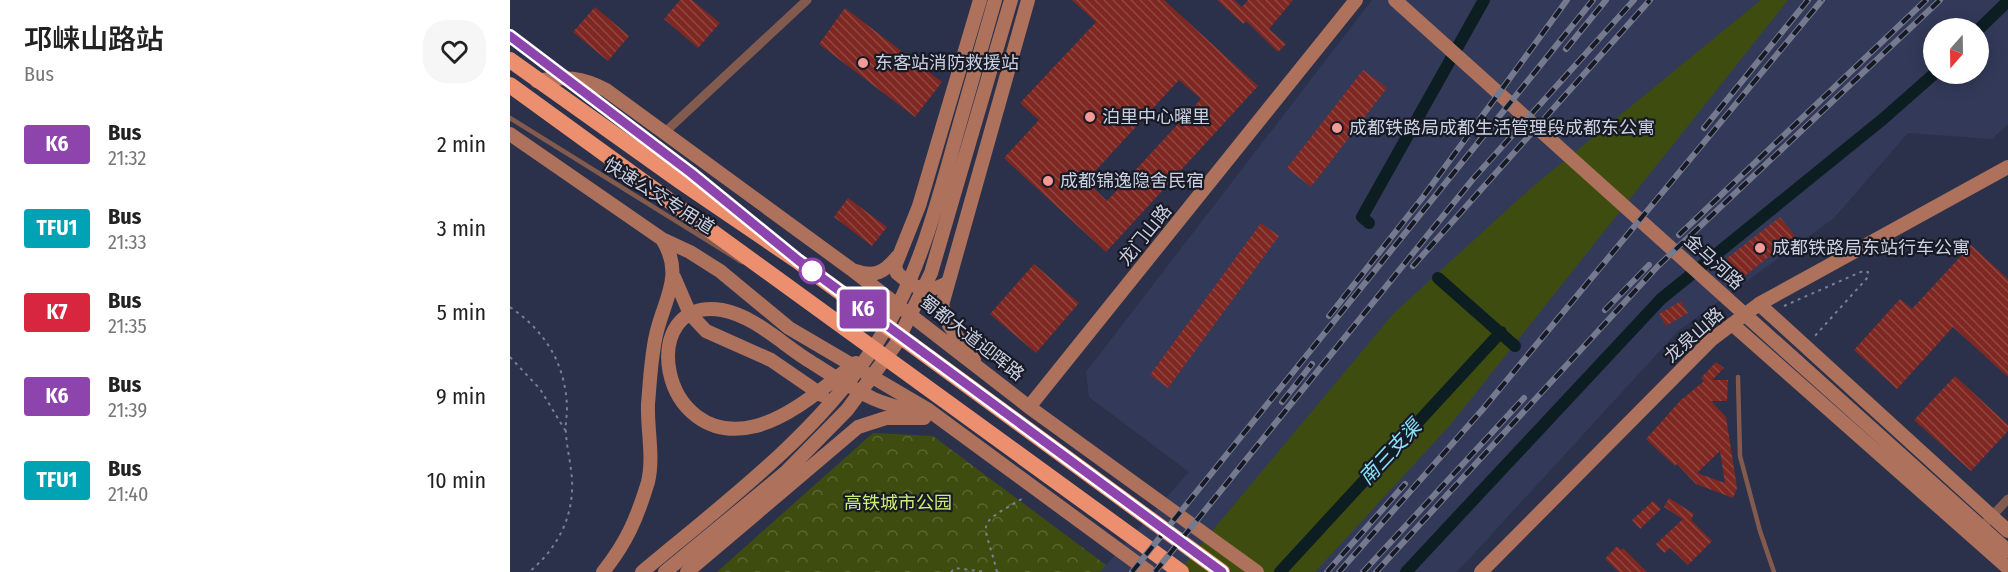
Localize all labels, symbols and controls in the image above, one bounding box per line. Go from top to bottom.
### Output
north arrow [1923,18,1989,84]
map controls [1923,18,1989,84]
button: heart [423,20,486,83]
text: 邛崃山路站 [24,23,164,56]
place label: 东客站消防救援站 [875,52,1019,74]
marker: 东客站消防救援站 [856,56,870,70]
text: Bus [24,62,54,86]
place label: 泊里中心曜里 [1102,106,1210,128]
marker: 泊里中心曜里 [1083,110,1097,124]
place label: 成都铁路局成都生活管理段成都东公寓 [1349,117,1655,139]
text: Bus [108,119,141,146]
marker: 成都铁路局成都生活管理段成都东公寓 [1330,121,1344,135]
text: K6 [46,131,68,157]
text: 2 min [437,131,486,158]
text: 21:32 [108,146,146,170]
street label: 快速公交专用道 [600,153,718,239]
place label: 成都锦逸隐舍民宿 [1060,170,1204,192]
marker: 成都锦逸隐舍民宿 [1041,174,1055,188]
street label: 龙门山路 [1114,200,1176,270]
text: Bus [108,203,141,230]
text: TFU1 [37,215,77,241]
text: 3 min [437,215,486,242]
text: 21:33 [108,230,147,254]
street label: 金马河路 [1680,230,1748,294]
place label: 成都铁路局东站行车公寓 [1772,237,1970,259]
marker: 成都铁路局东站行车公寓 [1753,241,1767,255]
unlabelled marker [799,258,825,284]
text: Bus [108,287,141,314]
line badge: K6 [836,290,890,328]
street label: 蜀都大道迎晖路 [916,291,1028,385]
text: K6 [852,296,874,322]
text: K7 [46,299,68,325]
text: 5 min [437,299,486,326]
street label: 龙泉山路 [1660,303,1728,367]
text: 21:35 [108,314,147,338]
text: Bus [108,371,141,398]
text: K6 [46,383,68,409]
text: 9 min [436,383,486,410]
text: 21:39 [108,398,147,422]
water label: 南三支渠 [1354,412,1428,489]
text: Bus [108,455,141,482]
text: TFU1 [37,467,77,493]
text: 10 min [427,467,486,494]
text: 21:40 [108,482,148,506]
park label: 高铁城市公园 [844,492,952,514]

